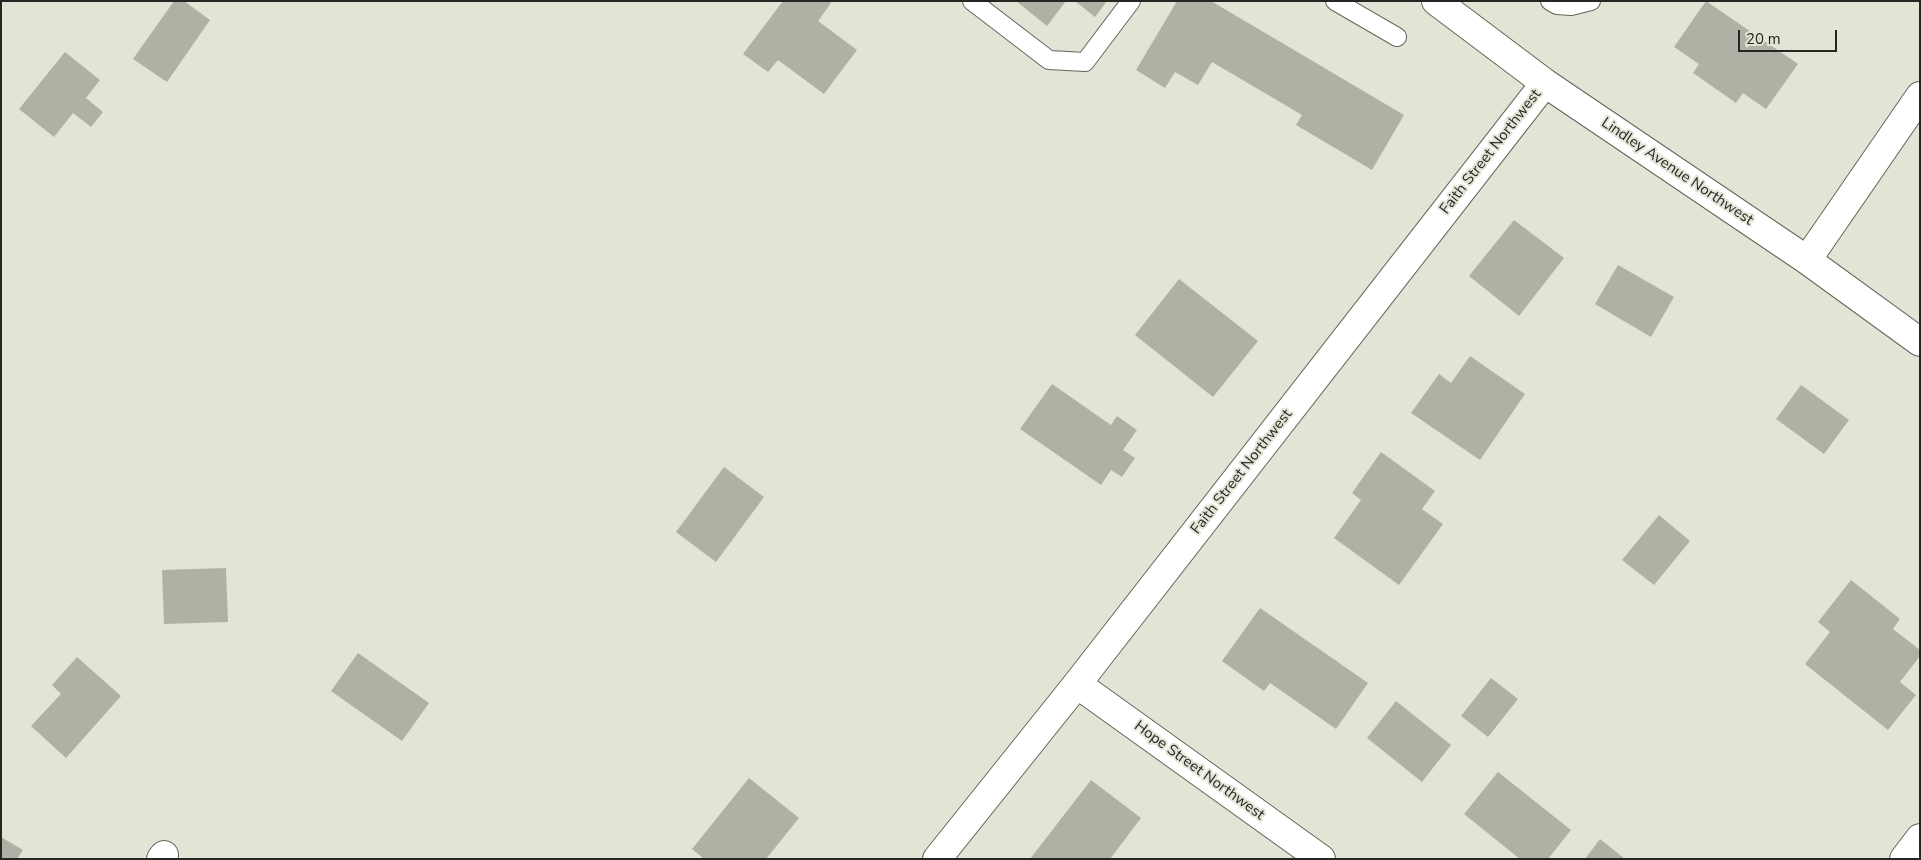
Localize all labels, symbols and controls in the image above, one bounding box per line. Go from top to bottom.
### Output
scale bar [1741,20,1840,52]
text: 20 m [1746,29,1781,49]
street label: Faith Street Northwest [1437,86,1545,218]
street label: Lindley Avenue Northwest [1598,114,1756,230]
street label: Faith Street Northwest [1188,406,1296,538]
street label: Hope Street Northwest [1130,718,1268,824]

